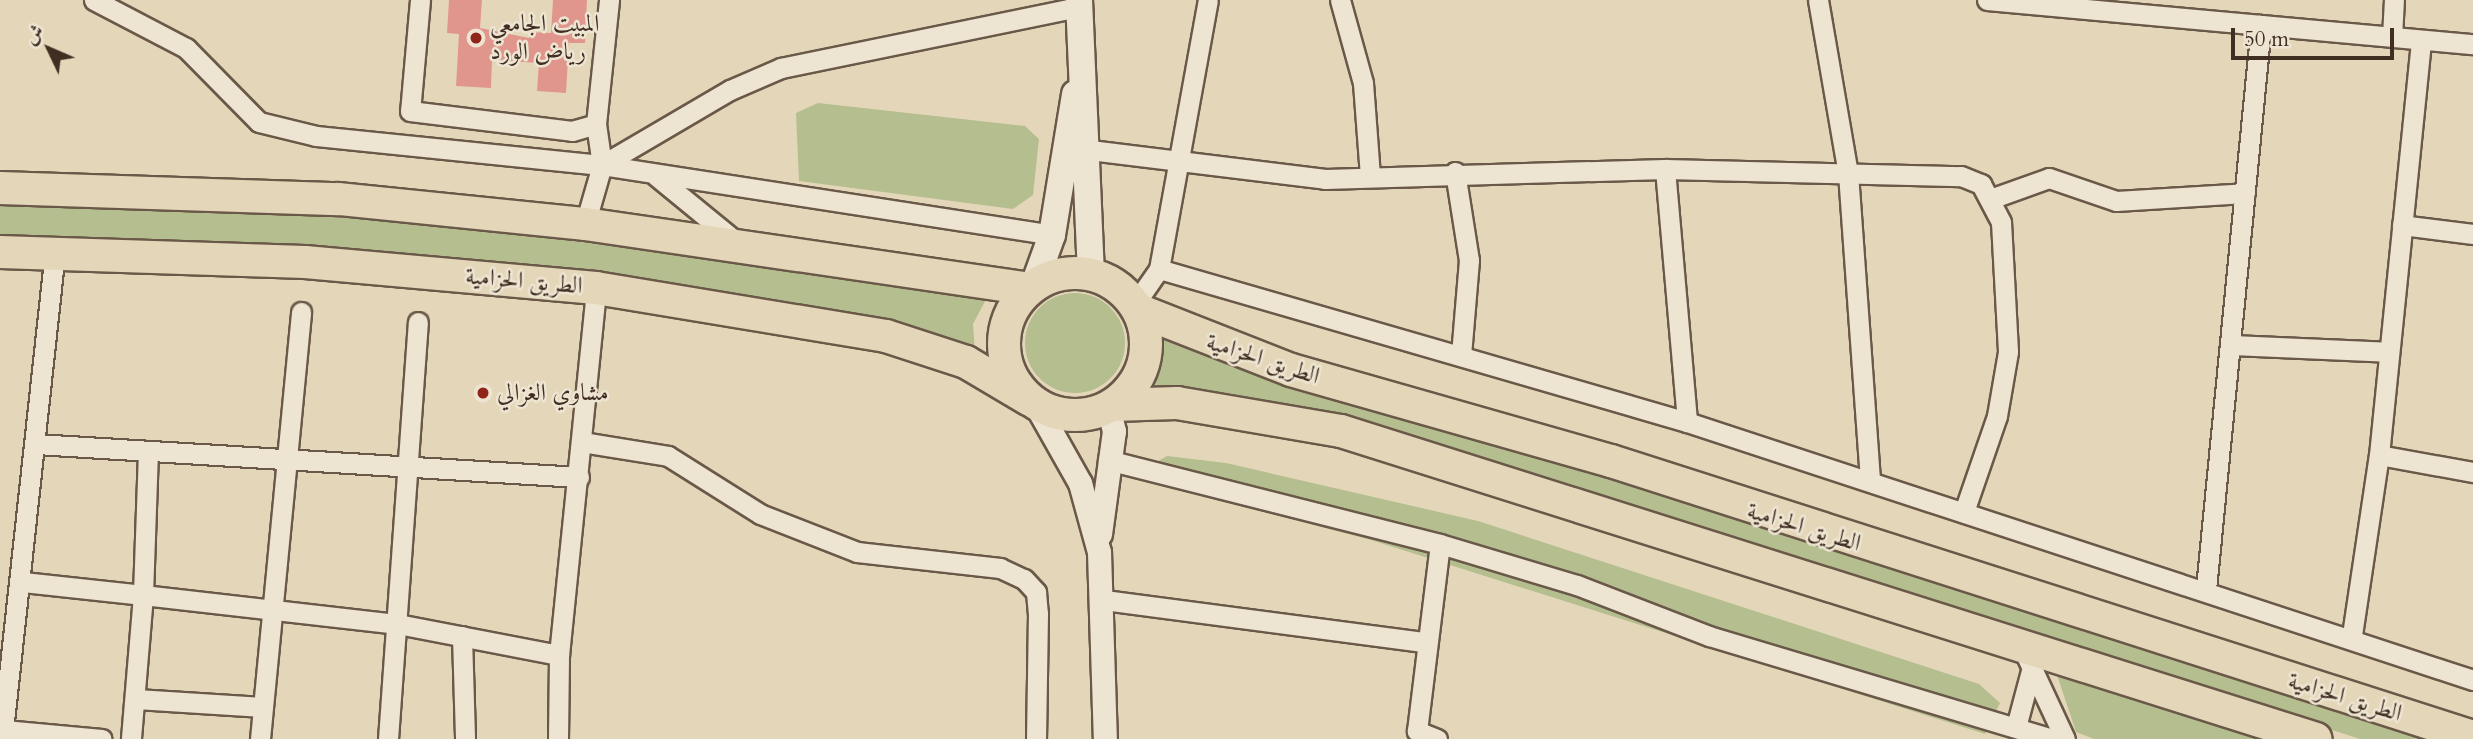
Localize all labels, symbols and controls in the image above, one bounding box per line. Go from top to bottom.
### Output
place label: المبيت الجامعي رياض الورد [490,10,599,66]
north arrow [14,14,84,84]
scale bar [2235,14,2398,58]
text: ش [18,19,50,50]
text: 50 m [2244,25,2289,54]
marker: المبيت الجامعي رياض الورد [468,30,484,46]
street label: الطريق الحزامية [464,262,584,300]
street label: الطريق الحزامية [1203,327,1323,391]
place label: مشاوي الغزالي [497,379,609,407]
marker: مشاوي الغزالي [475,385,491,401]
street label: الطريق الحزامية [1744,496,1864,558]
street label: الطريق الحزامية [2285,666,2405,728]

